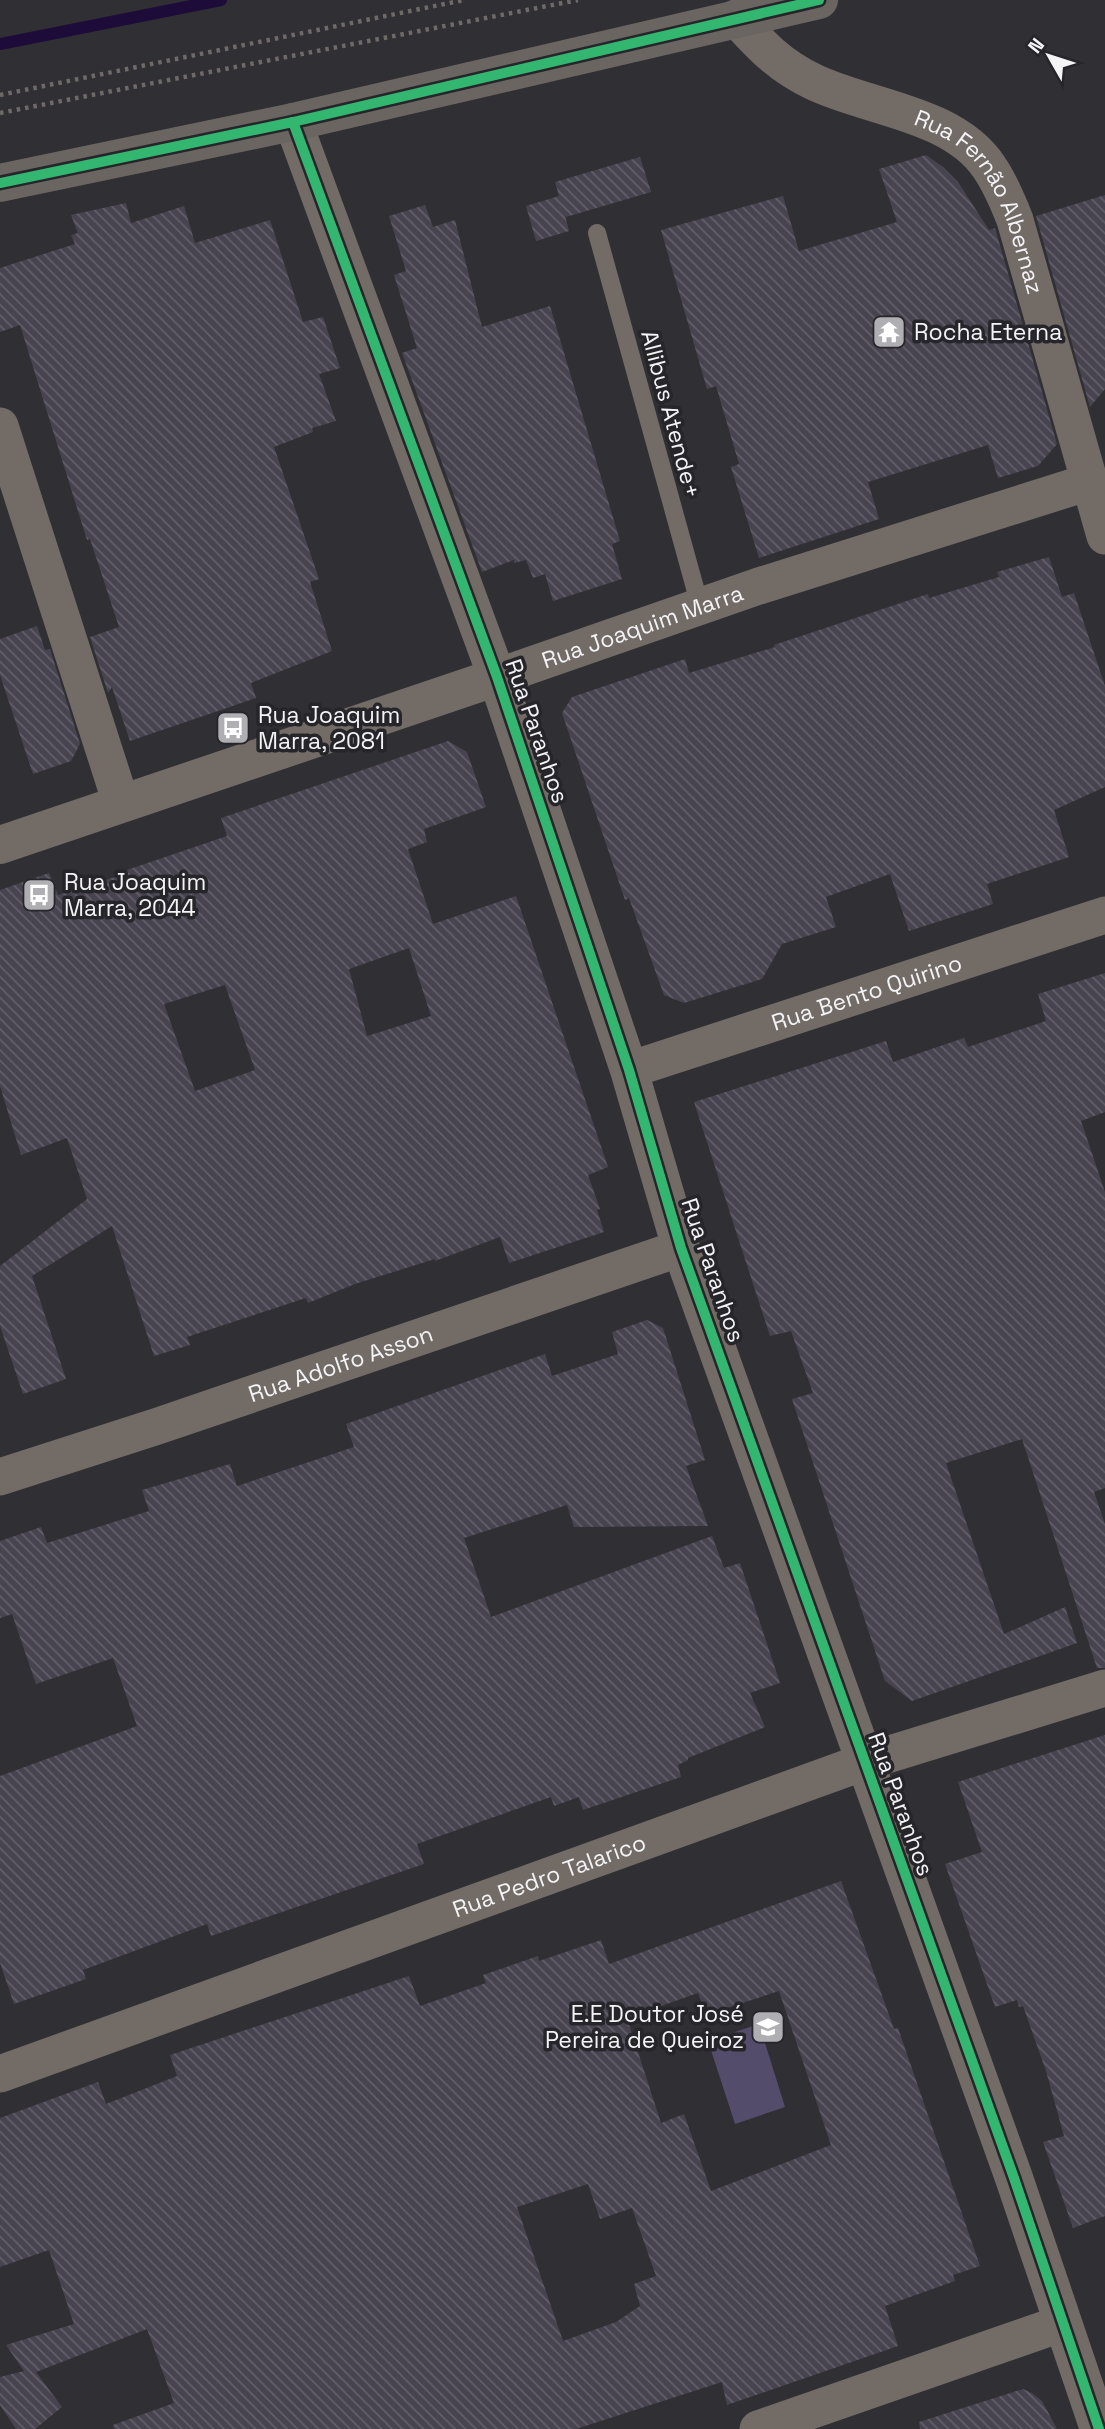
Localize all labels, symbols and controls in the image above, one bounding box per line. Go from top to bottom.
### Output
north arrow [1014,21,1084,91]
text: N [1022,33,1050,58]
street label: Rua Fernão Albernaz [910,103,1050,297]
temple icon: Rocha Eterna [870,313,908,351]
place label: Rocha Eterna [914,317,1062,347]
street label: Allibus Atende+ [634,327,708,501]
street label: Rua Joaquim Marra [538,578,747,675]
street label: Rua Paranhos [498,655,576,807]
place label: Rua Joaquim Marra, 2081 [258,700,400,756]
bus stop icon: Rua Joaquim Marra, 2081 [214,709,252,747]
place label: Rua Joaquim Marra, 2044 [64,867,206,923]
bus stop icon: Rua Joaquim Marra, 2044 [20,876,58,914]
street label: Rua Bento Quirino [768,948,966,1038]
street label: Rua Paranhos [674,1194,752,1346]
street label: Rua Adolfo Asson [244,1319,437,1409]
street label: Rua Paranhos [861,1728,941,1880]
street label: Rua Pedro Talarico [449,1827,650,1924]
place label: E.E Doutor José Pereira de Queiroz [545,1999,744,2055]
school or university icon: E.E Doutor José Pereira de Queiroz [749,2008,787,2046]

